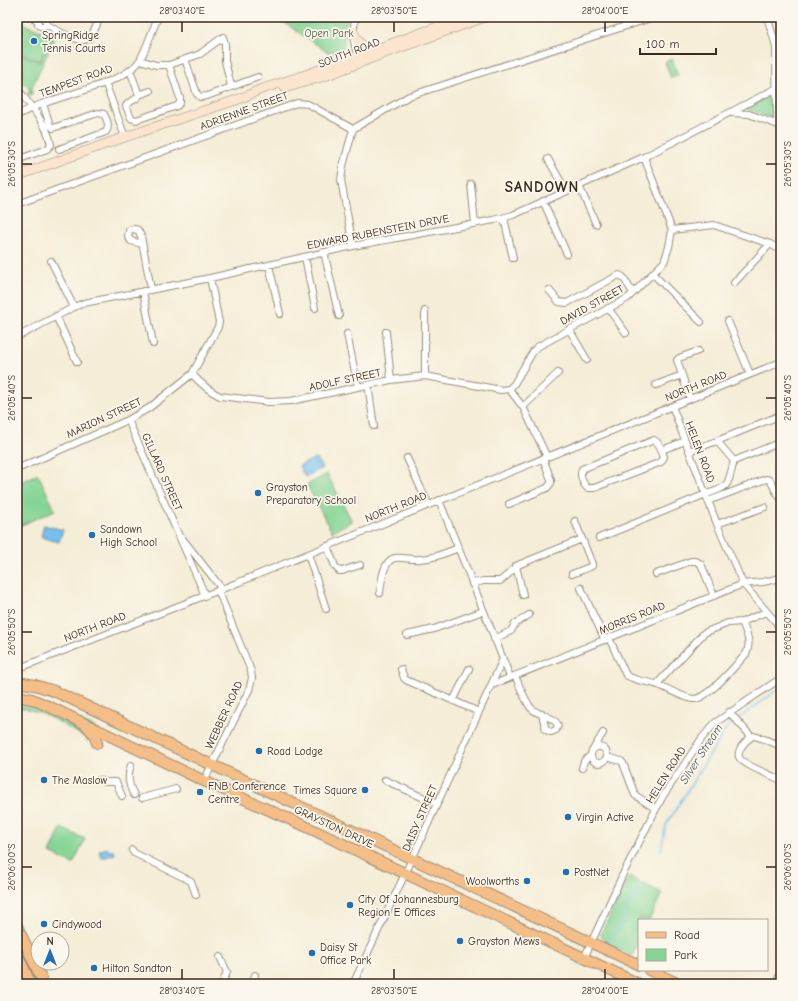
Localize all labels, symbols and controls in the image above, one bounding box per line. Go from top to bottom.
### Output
text: 28°03'40"E [159,5,205,17]
text: 28°03'50"E [371,5,417,17]
text: 28°04'00"E [582,5,628,17]
park label: Open Park [304,27,354,40]
place label: SpringRidge Tennis Courts [42,29,106,55]
scale bar [640,30,716,56]
street label: SOUTH ROAD [316,35,382,71]
marker: SpringRidge Tennis Courts [29,36,39,46]
text: 100 m [646,37,679,51]
street label: TEMPEST ROAD [38,62,114,100]
street label: ADRIENNE STREET [198,89,290,133]
text: 26°05'30"S [6,141,18,187]
text: 26°05'30"S [782,141,794,187]
district label: SANDOWN [505,178,579,196]
street label: EDWARD RUBENSTEIN DRIVE [306,212,451,252]
street label: DAVID STREET [558,282,626,328]
street label: ADOLF STREET [308,366,382,394]
street label: NORTH ROAD [663,368,729,404]
text: 26°05'40"S [6,375,18,421]
text: 26°05'40"S [782,375,794,421]
street label: MARION STREET [64,395,144,441]
street label: HELEN ROAD [682,420,718,485]
street label: GILLARD STREET [139,431,185,513]
place label: Grayston Preparatory School [266,481,356,507]
marker: Grayston Preparatory School [253,488,263,498]
street label: NORTH ROAD [363,489,429,525]
place label: Sandown High School [100,523,157,549]
marker: Sandown High School [87,530,97,540]
street label: MORRIS ROAD [597,599,667,637]
text: 26°05'50"S [6,608,18,655]
text: 26°05'50"S [782,608,794,655]
street label: NORTH ROAD [62,609,128,645]
street label: WEBBER ROAD [203,679,245,751]
water label: Silver Stream [676,721,726,787]
street label: HELEN ROAD [643,744,689,806]
place label: Road Lodge [267,745,323,758]
marker: Road Lodge [254,746,264,756]
place label: The Maslow [52,774,107,787]
marker: The Maslow [39,775,49,785]
place label: FNB Conference Centre [208,780,286,806]
street label: DAISY STREET [400,783,441,853]
place label: Times Square [293,784,357,797]
marker: Times Square [360,785,370,795]
marker: FNB Conference Centre [195,787,205,797]
street label: GRAYSTON DRIVE [292,803,376,851]
place label: Virgin Active [576,811,634,824]
marker: Virgin Active [563,812,573,822]
text: 26°06'00"S [6,843,18,891]
text: 26°06'00"S [782,843,794,891]
place label: PostNet [574,866,610,879]
marker: PostNet [561,867,571,877]
place label: Woolworths [466,875,519,888]
marker: Woolworths [522,876,532,886]
place label: City Of Johannesburg Region E Offices [358,893,459,919]
marker: City Of Johannesburg Region E Offices [345,900,355,910]
place label: Cindywood [52,918,102,931]
marker: Cindywood [39,919,49,929]
legend [638,919,768,971]
text: Road [674,928,700,942]
north arrow [30,931,70,971]
text: N [46,935,54,948]
place label: Grayston Mews [468,935,540,948]
marker: Grayston Mews [455,936,465,946]
place label: Daisy St Office Park [320,941,372,967]
marker: Daisy St Office Park [307,948,317,958]
text: Park [674,948,697,962]
place label: Hilton Sandton [102,962,172,975]
marker: Hilton Sandton [89,963,99,973]
text: 28°03'40"E [159,985,205,997]
text: 28°03'50"E [371,985,417,997]
text: 28°04'00"E [582,985,628,997]

